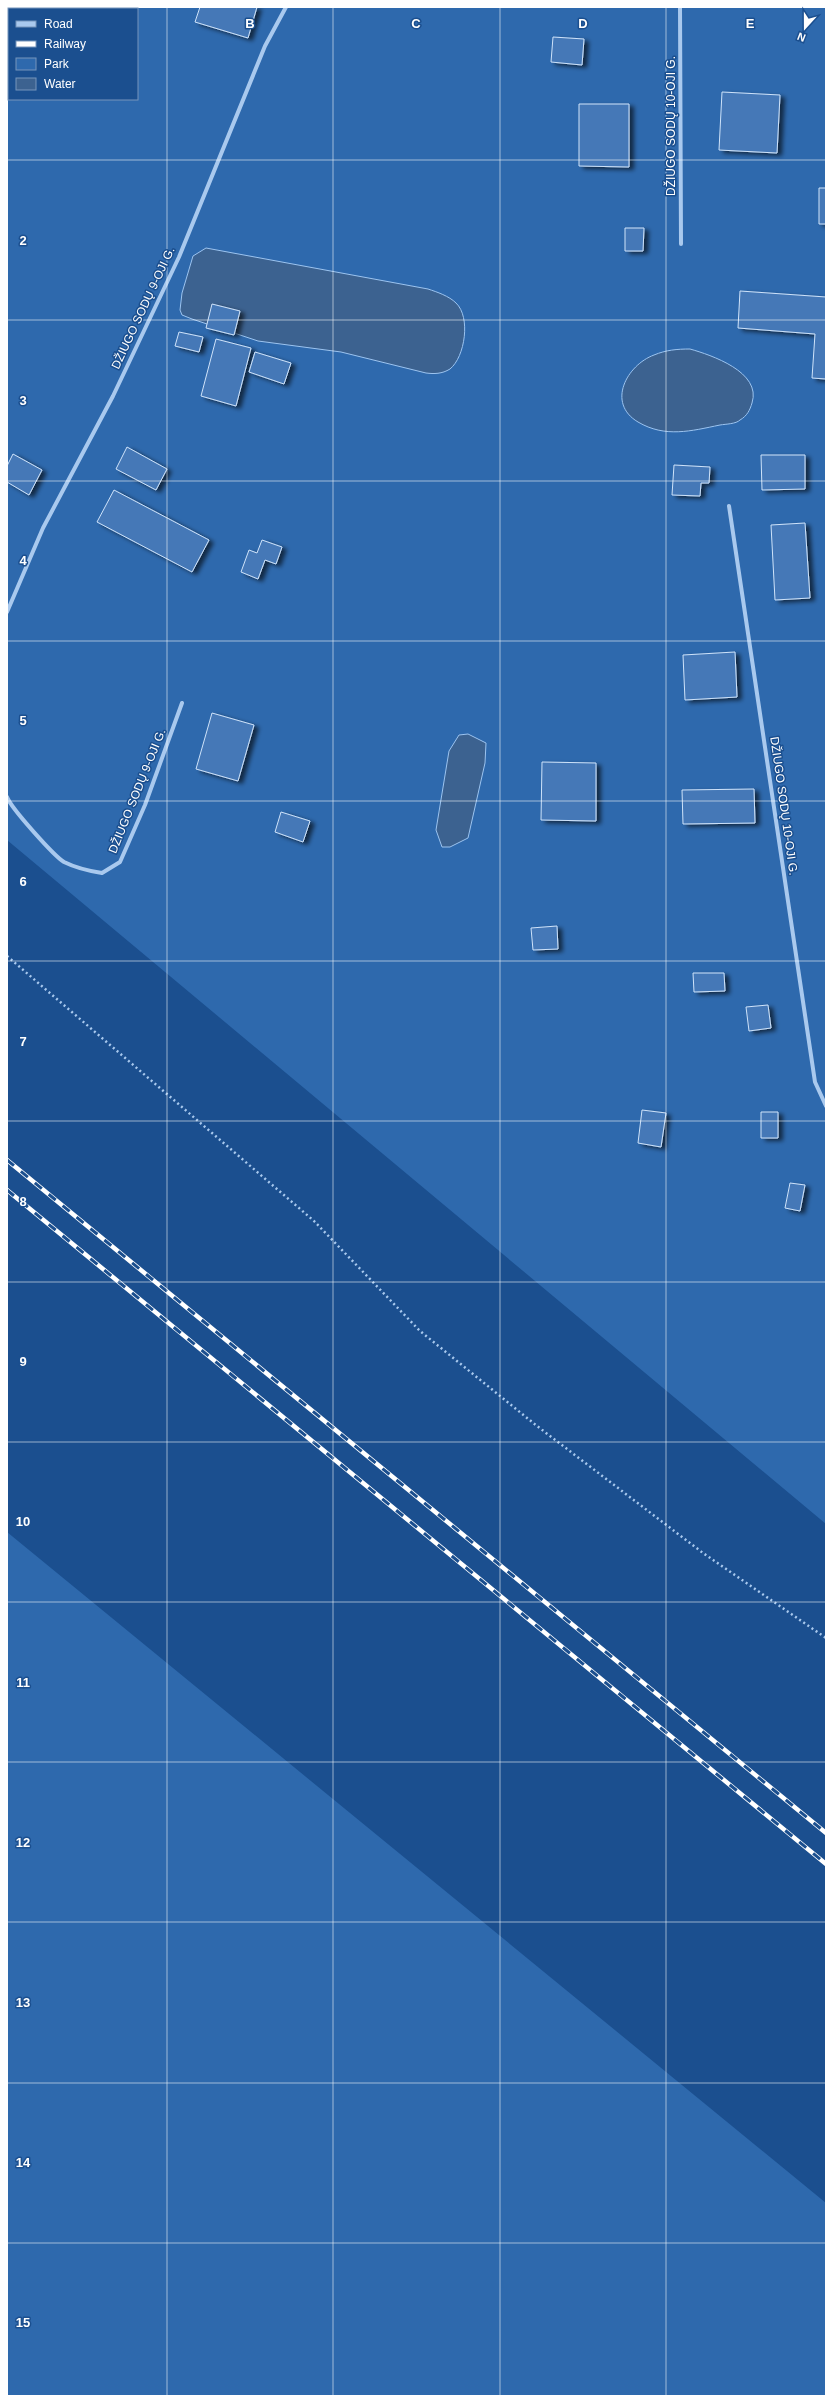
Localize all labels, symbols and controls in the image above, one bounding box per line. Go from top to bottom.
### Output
legend [8,8,138,100]
north arrow [785,8,825,48]
text: B [245,16,255,31]
text: C [411,16,421,31]
text: D [578,16,588,31]
text: E [746,16,755,31]
text: Road [44,17,73,31]
text: N [796,30,807,44]
text: Railway [44,37,86,51]
street label: DŽIUGO SODŲ 10-OJI G. [663,56,678,196]
text: Park [44,57,70,71]
text: Water [44,77,76,91]
text: 2 [19,233,27,248]
street label: DŽIUGO SODŲ 9-OJI G. [108,244,178,371]
text: 3 [19,393,27,408]
text: 4 [19,553,27,568]
text: 5 [19,713,27,728]
street label: DŽIUGO SODŲ 9-OJI G. [105,726,168,855]
street label: DŽIUGO SODŲ 10-OJI G. [767,736,802,876]
text: 6 [19,874,27,889]
text: 7 [19,1034,27,1049]
text: 8 [19,1194,27,1209]
text: 9 [19,1354,27,1369]
text: 10 [16,1514,30,1529]
text: 11 [16,1675,30,1690]
text: 12 [16,1835,30,1850]
text: 13 [16,1995,30,2010]
text: 14 [16,2155,31,2170]
text: 15 [16,2315,30,2330]

